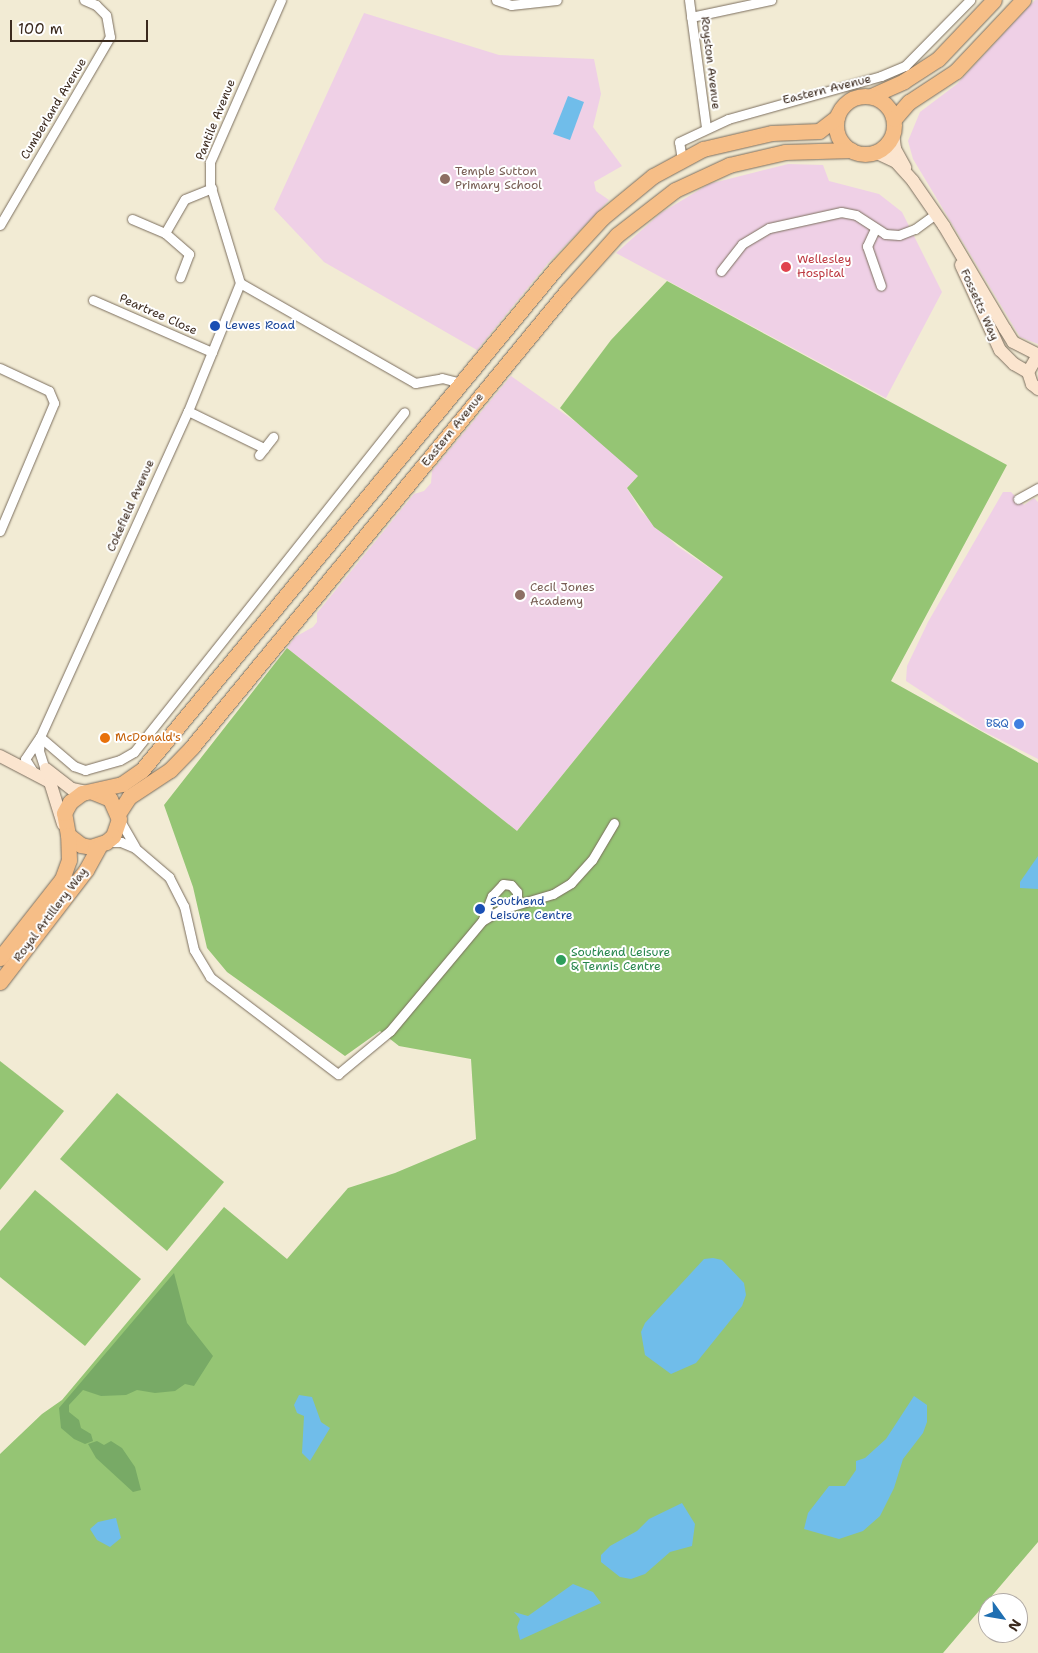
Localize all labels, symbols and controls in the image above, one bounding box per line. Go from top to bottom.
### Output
scale bar [12,10,150,42]
street label: Royston Avenue [697,16,723,110]
text: 100 m [18,19,63,39]
street label: Cumberland Avenue [18,56,90,162]
street label: Eastern Avenue [781,72,873,108]
street label: Pantile Avenue [193,77,239,163]
place label: Temple Sutton Primary School [455,165,542,193]
marker: Temple Sutton Primary School [439,173,451,185]
place label: Wellesley Hospital [797,253,851,281]
marker: Wellesley Hospital [779,260,793,274]
street label: Fossetts Way [957,267,1001,343]
street label: Peartree Close [117,291,199,339]
place label: Lewes Road [225,319,295,333]
marker: Lewes Road [209,320,221,332]
street label: Eastern Avenue [419,390,487,470]
street label: Cokefield Avenue [104,458,158,554]
place label: Cecil Jones Academy [530,581,595,609]
marker: Cecil Jones Academy [514,589,526,601]
place label: B&Q [986,717,1009,731]
marker: B&Q [1013,718,1025,730]
place label: McDonald's [115,731,181,745]
marker: McDonald's [99,732,111,744]
street label: Royal Artillery Way [11,865,91,965]
place label: Southend Leisure Centre [490,895,572,923]
marker: Southend Leisure Centre [474,903,486,915]
place label: Southend Leisure & Tennis Centre [571,946,670,974]
marker: Southend Leisure & Tennis Centre [555,954,567,966]
north arrow [978,1593,1028,1643]
text: N [1004,1616,1025,1635]

